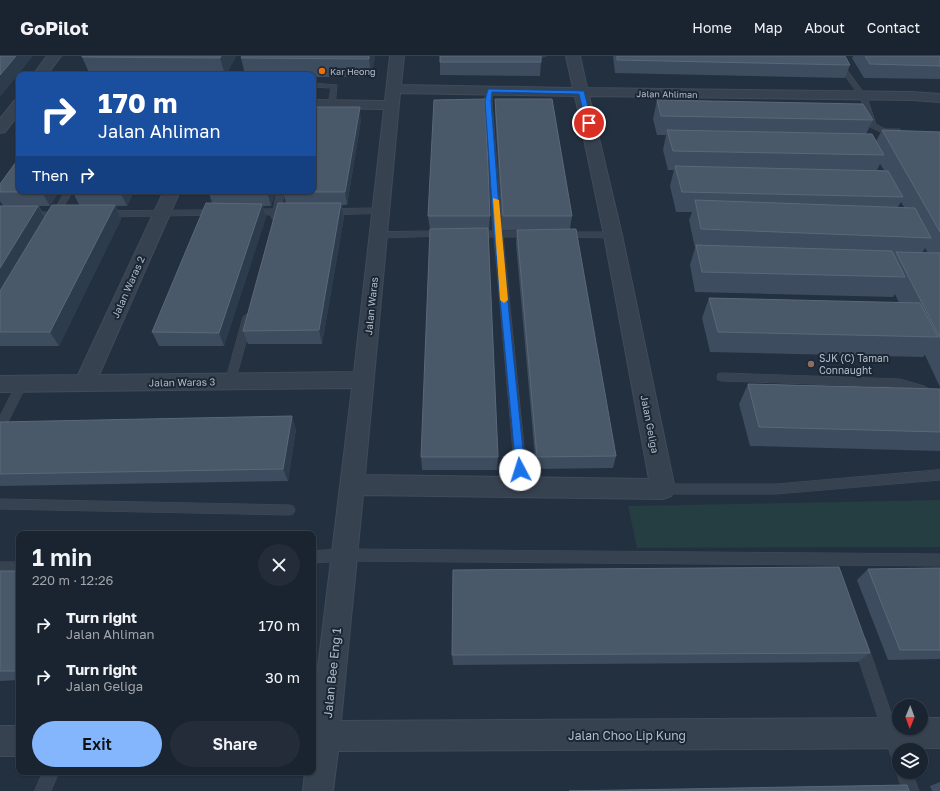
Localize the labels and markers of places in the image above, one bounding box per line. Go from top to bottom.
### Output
marker: Kar Heong [317,66,327,76]
place label: Kar Heong [330,66,376,77]
pin [572,106,606,140]
place label: SJK (C) Taman Connaught [819,352,889,376]
marker: SJK (C) Taman Connaught [806,359,816,369]

